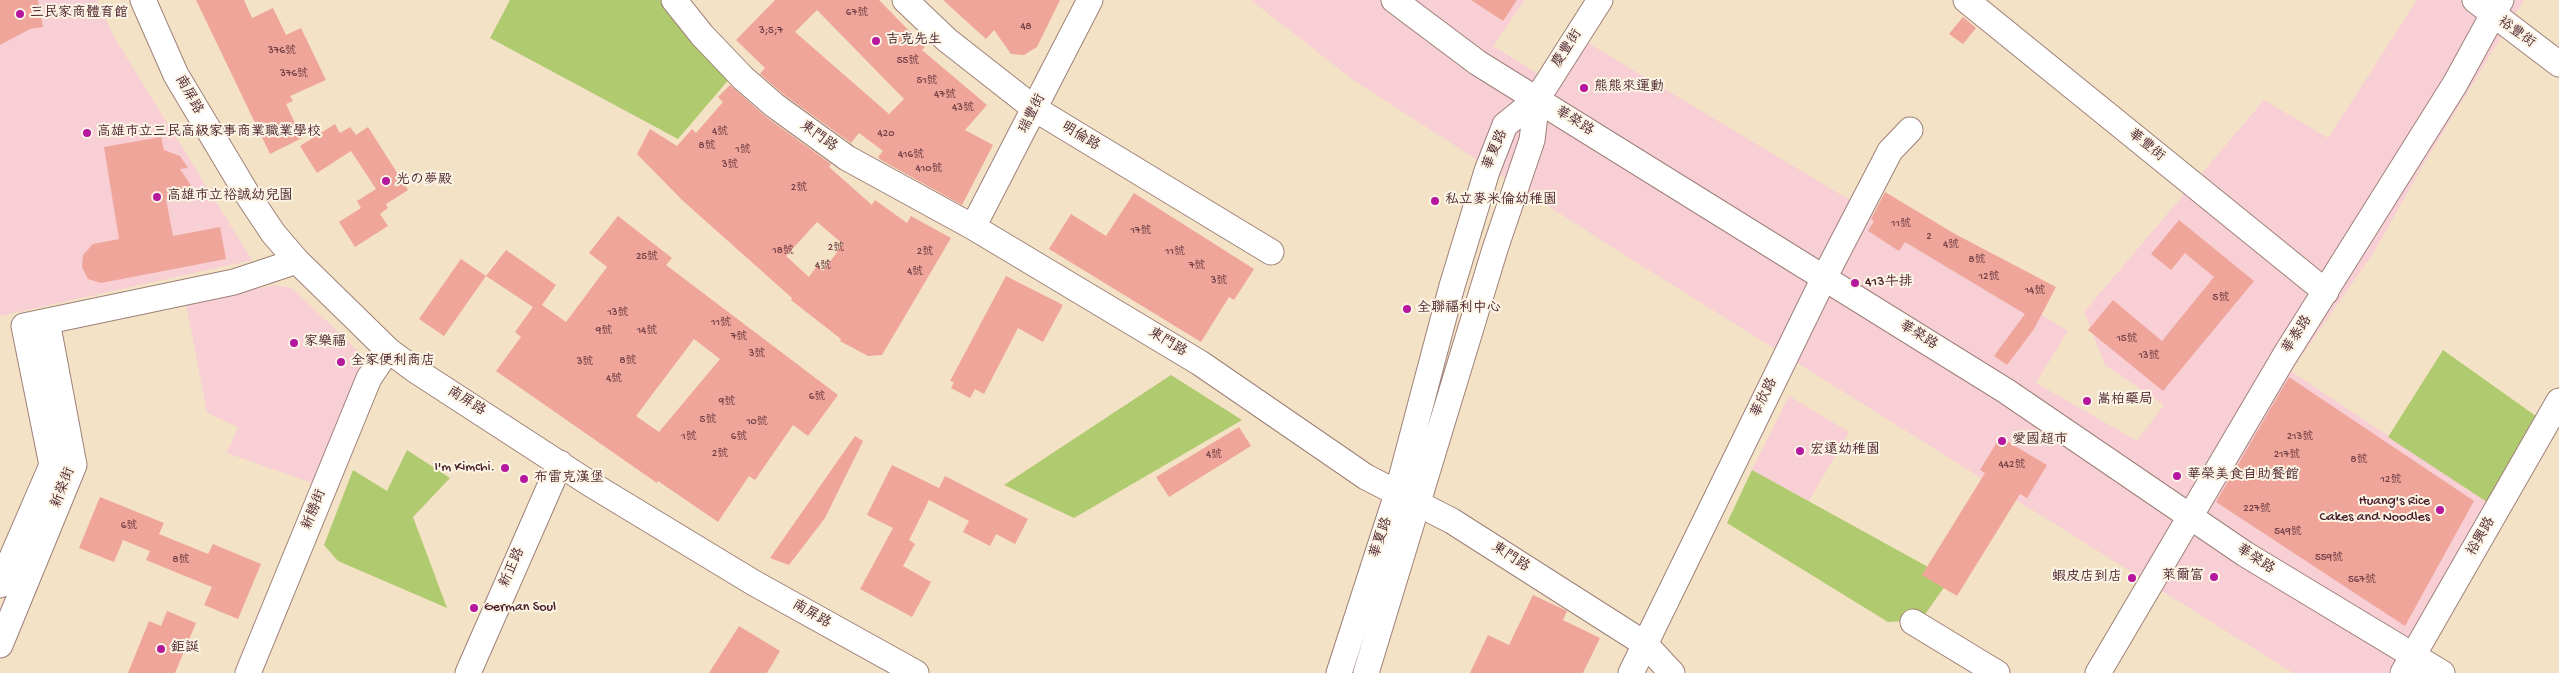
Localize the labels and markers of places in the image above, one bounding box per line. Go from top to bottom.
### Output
place label: 三民家商體育館 [30,6,128,22]
marker: 三民家商體育館 [14,8,26,20]
place label: 吉克先生 [886,33,942,49]
marker: 吉克先生 [870,35,882,47]
place label: 熊熊來運動 [1594,80,1664,96]
marker: 熊熊來運動 [1578,82,1590,94]
place label: 高雄市立三民高級家事商業職業學校 [97,125,321,141]
marker: 高雄市立三民高級家事商業職業學校 [81,127,93,139]
place label: 光の夢殿 [396,173,452,189]
marker: 光の夢殿 [380,175,392,187]
place label: 高雄市立裕誠幼兒園 [167,189,293,205]
marker: 高雄市立裕誠幼兒園 [151,191,163,203]
place label: 私立麥米倫幼稚園 [1445,193,1557,209]
marker: 私立麥米倫幼稚園 [1429,195,1441,207]
place label: 413牛排 [1865,275,1913,291]
marker: 413牛排 [1849,277,1861,289]
place label: 全聯福利中心 [1417,301,1501,317]
marker: 全聯福利中心 [1401,303,1413,315]
place label: 家樂福 [304,335,346,351]
marker: 家樂福 [288,337,300,349]
place label: 全家便利商店 [351,354,435,370]
marker: 全家便利商店 [335,356,347,368]
place label: 嵩柏藥局 [2097,393,2153,409]
marker: 嵩柏藥局 [2081,395,2093,407]
place label: 愛國超市 [2012,433,2068,449]
marker: 愛國超市 [1996,435,2008,447]
place label: 宏遠幼稚園 [1810,443,1880,459]
marker: 宏遠幼稚園 [1794,445,1806,457]
place label: I'm Kimchi. [434,460,495,476]
marker: I'm Kimchi. [499,462,511,474]
place label: 華榮美食自助餐館 [2187,468,2299,484]
marker: 華榮美食自助餐館 [2171,470,2183,482]
place label: 布雷克漢堡 [534,471,604,487]
marker: 布雷克漢堡 [518,473,530,485]
place label: Huang's Rice Cakes and Noodles [2319,494,2430,526]
marker: Huang's Rice Cakes and Noodles [2434,504,2446,516]
place label: 萊爾富 [2162,569,2204,585]
place label: 蝦皮店到店 [2052,570,2122,586]
marker: 萊爾富 [2208,571,2220,583]
marker: 蝦皮店到店 [2126,572,2138,584]
place label: German Soul [484,600,556,616]
marker: German Soul [468,602,480,614]
place label: 鉅誕 [171,641,199,657]
marker: 鉅誕 [155,643,167,655]

